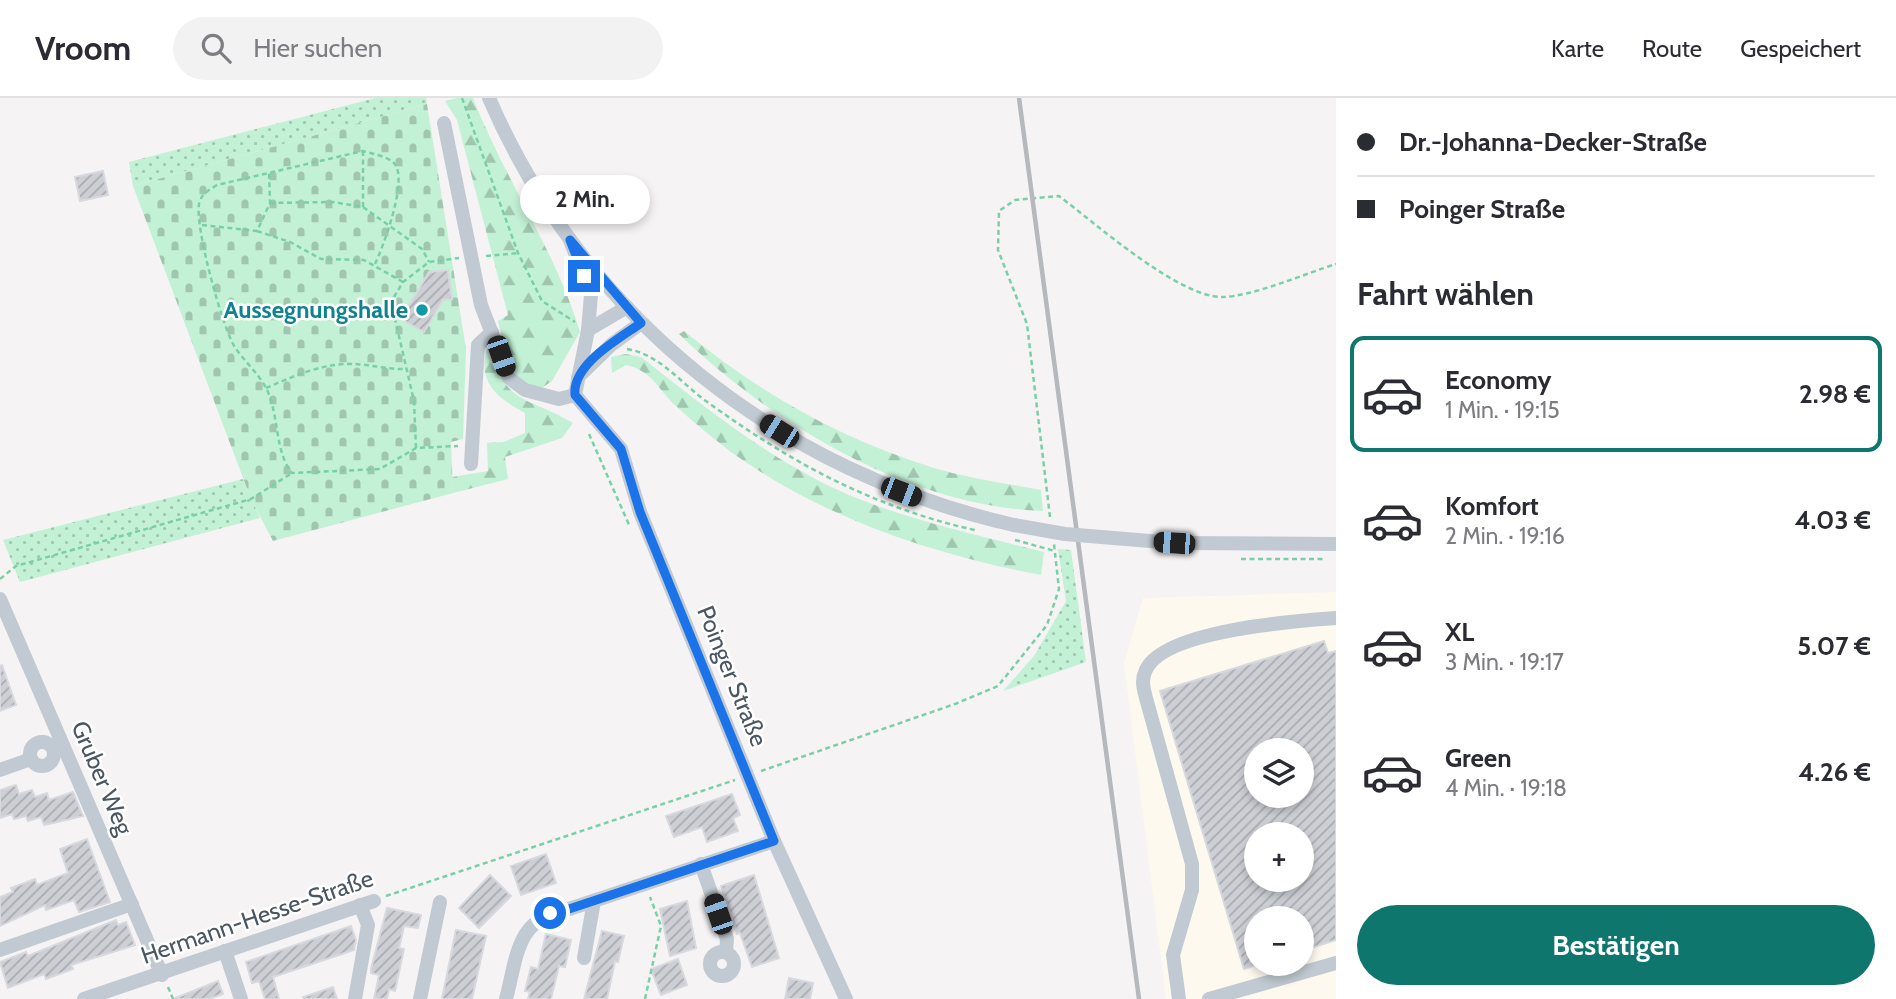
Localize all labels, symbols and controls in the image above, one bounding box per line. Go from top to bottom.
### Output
search box [173,17,663,80]
text: Vroom [35,28,131,68]
icon: search [197,29,235,67]
text: Hier suchen [253,32,382,64]
text: Karte [1551,34,1604,63]
text: Route [1642,34,1702,63]
text: Gespeichert [1740,34,1861,63]
text: Dr.-Johanna-Decker-Straße [1399,126,1707,158]
callout: 2 Min. [519,174,649,223]
text: 2 Min. [555,185,615,213]
text: Poinger Straße [1399,193,1565,225]
route end [568,260,600,292]
text: Fahrt wählen [1357,274,1534,313]
place label: Aussegnungshalle [224,295,408,324]
marker: Aussegnungshalle [414,302,430,318]
car [485,333,518,379]
icon: car [1361,363,1424,426]
text: Economy [1445,364,1551,396]
text: 2.98 € [1799,378,1871,410]
text: 1 Min. · 19:15 [1445,396,1560,424]
car [756,411,803,451]
car [878,475,925,509]
icon: car [1361,489,1424,552]
text: Komfort [1445,490,1539,522]
text: 4.03 € [1794,504,1871,536]
text: 2 Min. · 19:16 [1445,522,1565,550]
car [1153,531,1196,555]
street label: Poinger Straße [691,601,774,750]
icon: car [1361,615,1424,678]
text: XL [1445,616,1474,648]
text: 5.07 € [1797,630,1871,662]
text: 3 Min. · 19:17 [1445,648,1564,676]
street label: Gruber Weg [66,717,140,840]
map controls [1244,738,1314,976]
button: layers [1244,738,1314,808]
icon: car [1361,741,1424,804]
text: Green [1445,742,1512,774]
text: 4.26 € [1798,756,1871,788]
text: 4 Min. · 19:18 [1445,774,1567,802]
button: + [1244,822,1314,892]
street label: Hermann-Hesse-Straße [137,863,377,970]
car [702,891,735,937]
route start [534,897,566,929]
button: Bestätigen [1357,905,1875,985]
button: − [1244,906,1314,976]

